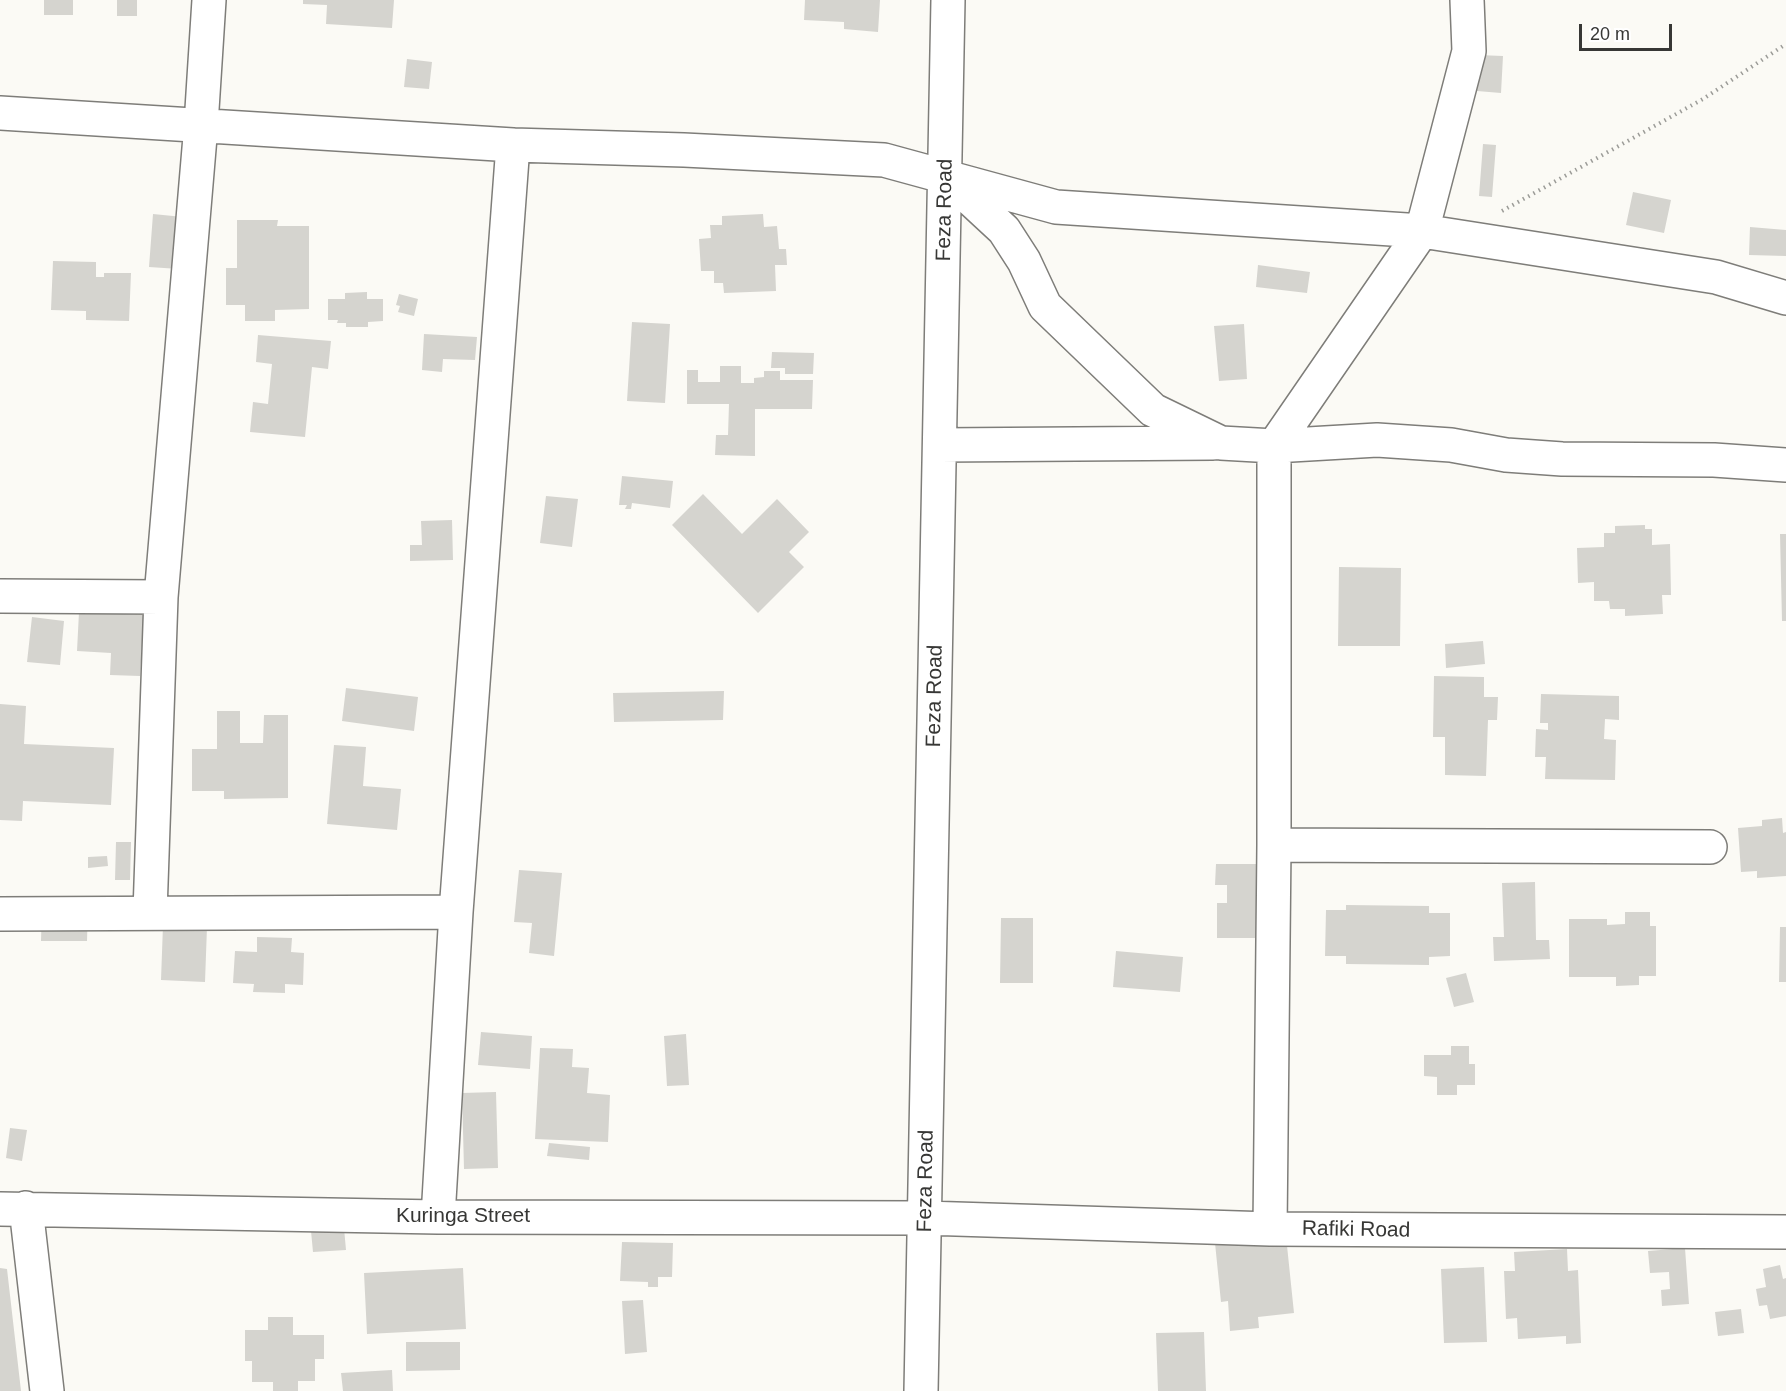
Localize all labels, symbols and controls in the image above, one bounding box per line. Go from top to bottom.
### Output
scale bar [1582,12,1675,50]
text: 20 m [1590,24,1630,44]
street label: Feza Road [932,158,958,262]
street label: Feza Road [922,644,948,748]
street label: Feza Road [913,1129,939,1233]
street label: Kuringa Street [396,1203,530,1229]
street label: Rafiki Road [1302,1216,1410,1244]

